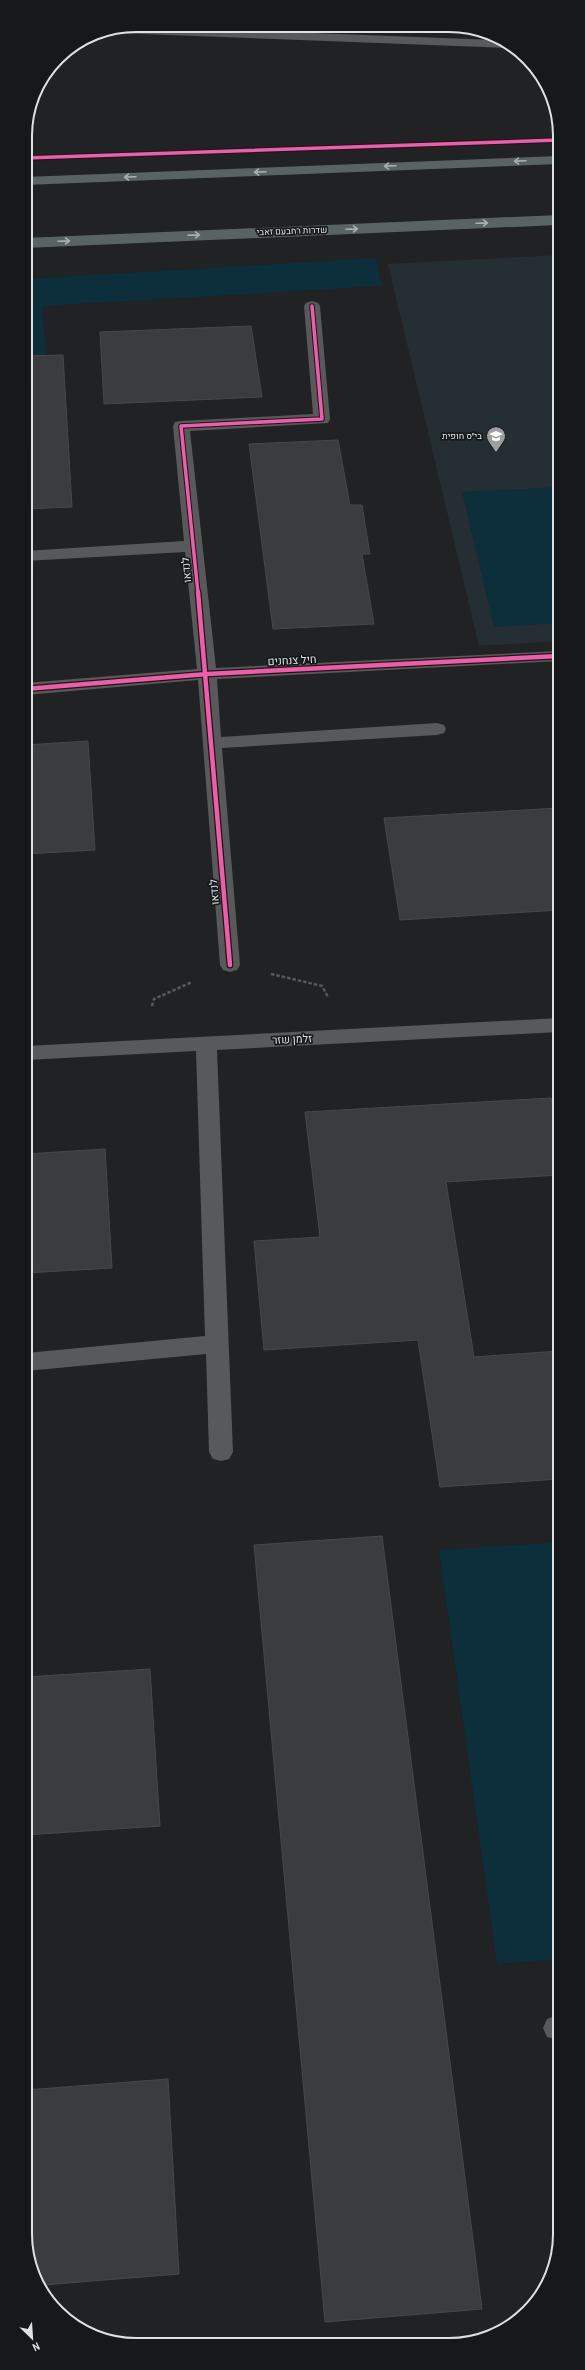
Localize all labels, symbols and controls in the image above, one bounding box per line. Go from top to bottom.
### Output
one-way arrow [514,158,527,165]
one-way arrow [384,163,397,170]
one-way arrow [254,168,267,175]
one-way arrow [124,173,137,181]
one-way arrow [475,219,488,227]
street label: שדרות רחבעם זאבי [257,224,327,238]
one-way arrow [345,225,358,232]
one-way arrow [187,232,200,239]
one-way arrow [57,237,70,245]
school or university icon: בי"ס חופית [485,425,507,453]
place label: בי"ס חופית [442,430,482,442]
street label: לנדאו [178,556,194,583]
street label: חיל צנחנים [267,652,317,668]
street label: לנדאו [206,878,222,905]
street label: זלמן שזר [272,1031,313,1047]
north arrow [12,2318,52,2358]
text: N [30,2339,42,2355]

